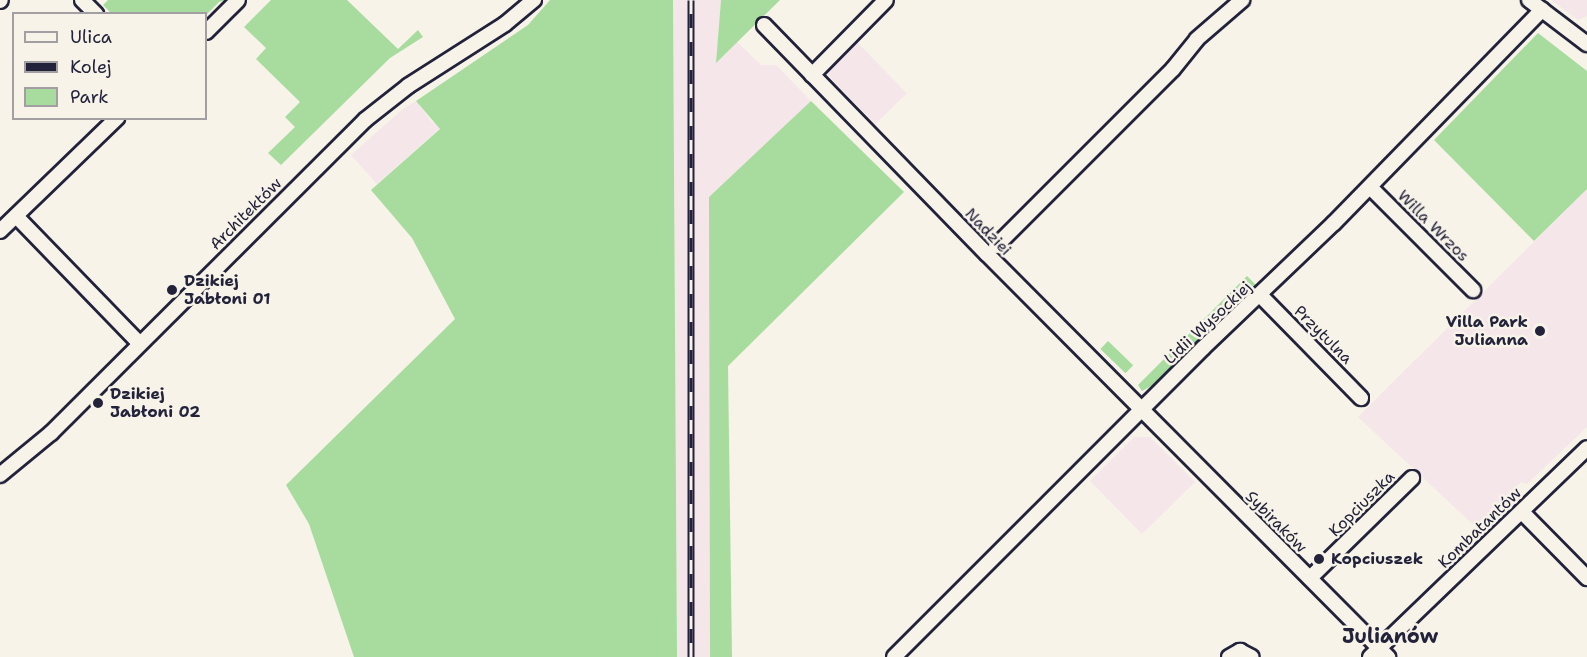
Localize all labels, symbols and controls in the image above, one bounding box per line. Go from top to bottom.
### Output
legend [12,12,207,120]
text: Ulica [70,25,112,49]
text: Kolej [70,55,112,79]
text: Park [70,85,109,109]
street label: Architektów [206,174,286,254]
street label: Willa Wrzos [1393,186,1473,266]
street label: Nadziei [961,204,1015,260]
place label: Dzikiej Jabłoni 01 [184,271,271,309]
street label: Lidii Wysockiej [1160,278,1256,368]
marker: Dzikiej Jabłoni 01 [165,283,179,297]
street label: Przytulna [1290,302,1356,368]
place label: Villa Park Julianna [1446,312,1528,350]
marker: Villa Park Julianna [1533,324,1547,338]
place label: Dzikiej Jabłoni 02 [110,384,200,422]
marker: Dzikiej Jabłoni 02 [91,396,105,410]
street label: Kopciuszka [1325,467,1399,541]
street label: Kombatantów [1434,484,1526,572]
street label: Sybiraków [1241,487,1311,557]
place label: Kopciuszek [1331,549,1423,569]
marker: Kopciuszek [1312,552,1326,566]
district label: Julianów [1342,624,1438,648]

